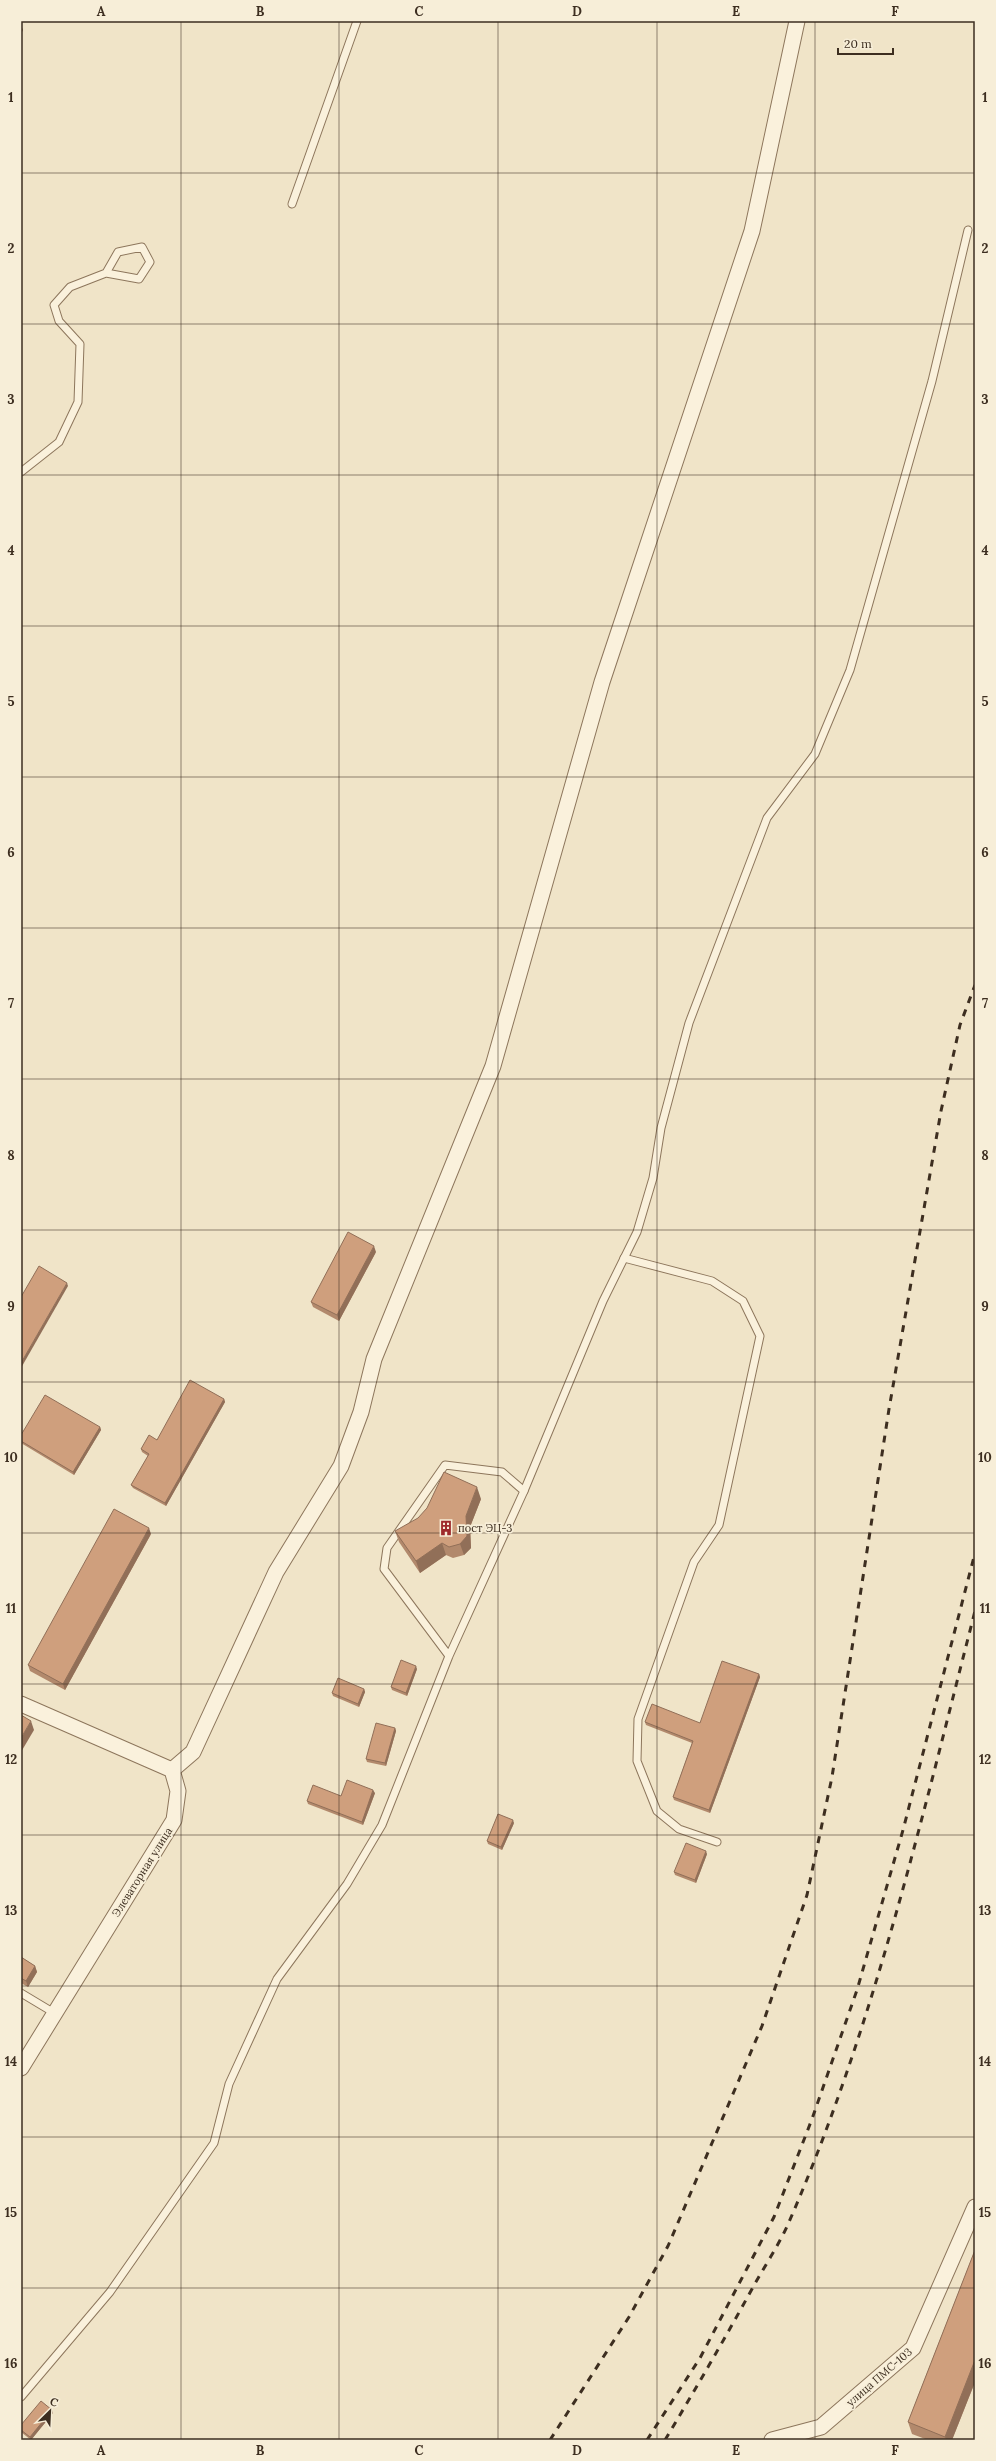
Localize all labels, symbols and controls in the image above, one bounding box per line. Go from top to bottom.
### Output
text: A [97,3,106,20]
text: B [256,3,265,20]
text: C [415,3,424,20]
text: D [572,3,582,20]
text: E [732,3,740,20]
text: F [891,3,899,20]
scale bar [838,30,893,56]
text: 20 m [844,36,872,51]
text: 1 [8,89,14,106]
text: 1 [982,89,988,106]
text: 2 [8,240,15,257]
text: 2 [982,240,989,257]
text: 3 [7,391,15,408]
text: 3 [981,391,989,408]
text: 4 [7,542,15,559]
text: 4 [981,542,989,559]
text: 5 [7,693,15,710]
text: 5 [981,693,989,710]
text: 6 [7,844,15,861]
text: 6 [981,844,989,861]
text: 7 [8,995,14,1012]
text: 7 [982,995,988,1012]
text: 8 [7,1147,15,1164]
text: 8 [981,1147,989,1164]
text: 9 [7,1298,15,1315]
text: 9 [981,1298,989,1315]
text: 10 [4,1449,18,1466]
text: 10 [978,1449,992,1466]
building icon: пост ЭЦ-3 [437,1519,455,1537]
place label: пост ЭЦ-3 [458,1521,512,1535]
text: 11 [6,1600,16,1617]
text: 11 [980,1600,990,1617]
text: 12 [5,1751,17,1768]
text: 12 [979,1751,991,1768]
street label: Элеваторная улица [109,1824,175,1919]
text: 13 [5,1902,17,1919]
text: 13 [979,1902,991,1919]
text: 14 [5,2053,17,2070]
text: 14 [979,2053,991,2070]
text: 15 [5,2204,17,2221]
text: 15 [979,2204,991,2221]
street label: улица ПМС-103 [843,2345,915,2409]
text: 16 [5,2355,17,2372]
text: 16 [979,2355,991,2372]
north arrow [30,2391,70,2431]
text: С [48,2394,61,2410]
text: A [97,2442,106,2459]
text: B [256,2442,265,2459]
text: C [415,2442,424,2459]
text: D [572,2442,582,2459]
text: E [732,2442,740,2459]
text: F [891,2442,899,2459]

